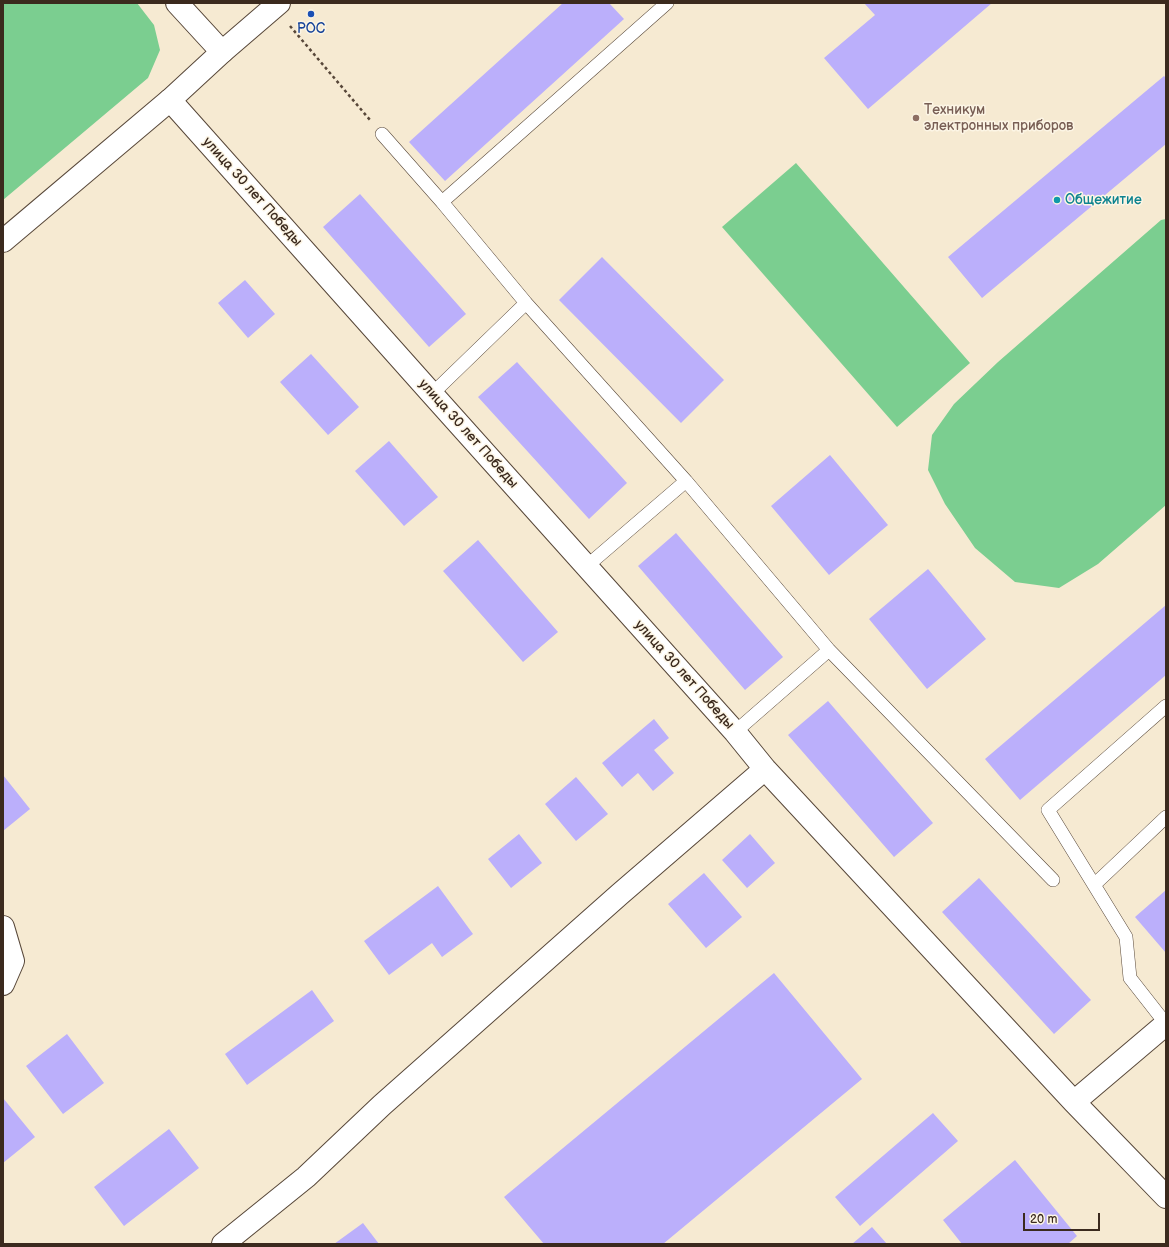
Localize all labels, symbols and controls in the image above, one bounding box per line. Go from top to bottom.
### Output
marker: РОС [306,9,316,19]
place label: РОС [297,21,325,37]
place label: Техникум электронных приборов [924,102,1073,134]
marker: Техникум электронных приборов [911,113,921,123]
street label: улица 30 лет Победы [199,134,305,250]
place label: Общежитие [1065,192,1142,208]
marker: Общежитие [1052,195,1062,205]
street label: улица 30 лет Победы [415,376,521,492]
street label: улица 30 лет Победы [631,617,737,733]
scale bar [1025,1205,1102,1231]
text: 20 m [1030,1212,1057,1227]

